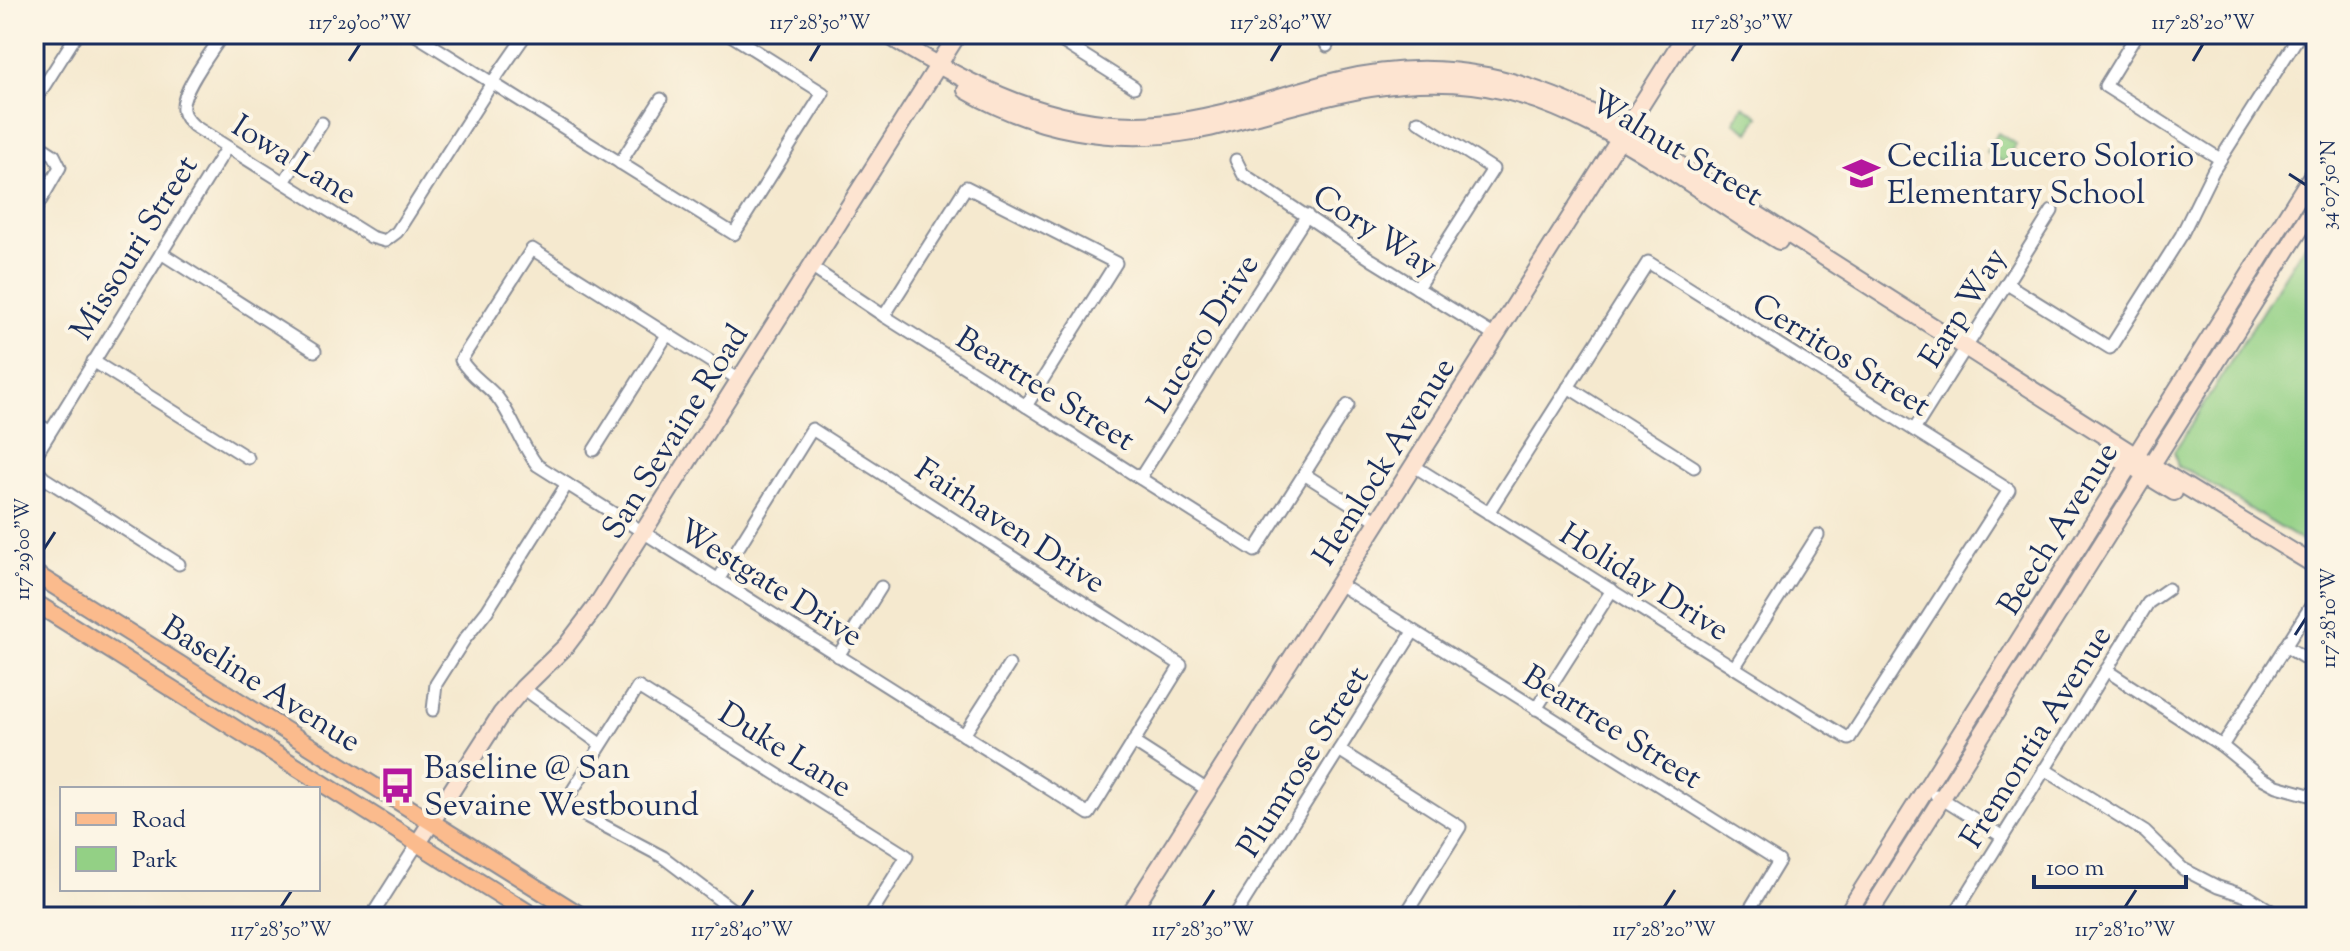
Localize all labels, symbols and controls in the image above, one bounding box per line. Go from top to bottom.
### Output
text: 117°29'00"W [309,10,411,39]
text: 117°28'50"W [770,10,870,39]
text: 117°28'40"W [1230,10,1332,39]
text: 117°28'30"W [1691,10,1793,39]
text: 117°28'20"W [2151,10,2255,39]
street label: Walnut Street [1580,80,1771,219]
street label: Iowa Lane [222,105,365,218]
place label: Cecilia Lucero Solorio Elementary School [1887,135,2194,218]
text: 34°07'50"N [2316,140,2345,230]
street label: Missouri Street [60,147,211,350]
school or university icon: Cecilia Lucero Solorio Elementary School [1842,154,1880,192]
street label: Cory Way [1303,175,1446,290]
street label: Earp Way [1910,239,2020,378]
street label: Lucero Drive [1137,246,1272,423]
street label: Cerritos Street [1742,283,1939,430]
street label: San Sevaine Road [592,316,761,549]
street label: Beartree Street [946,317,1143,464]
street label: Hemlock Avenue [1303,349,1468,576]
street label: Beech Avenue [1988,434,2131,625]
street label: Fairhaven Drive [905,449,1114,607]
text: 117°29'00"W [10,498,39,600]
street label: Westgate Drive [668,509,871,660]
street label: Holiday Drive [1550,513,1737,654]
text: 117°28'10"W [2316,568,2345,668]
street label: Baseline Avenue [152,606,369,765]
street label: Fremontia Avenue [1950,617,2125,858]
street label: Beartree Street [1513,655,1710,802]
street label: Plumrose Street [1227,658,1382,867]
street label: Duke Lane [709,692,860,811]
place label: Baseline @ San Sevaine Westbound [424,747,699,830]
bus stop icon: Baseline @ San Sevaine Westbound [379,766,417,804]
legend [60,787,320,891]
text: Road [132,804,186,838]
scale bar [2034,839,2186,889]
text: Park [132,844,178,878]
text: 100 m [2046,852,2104,886]
text: 117°28'50"W [231,917,331,946]
text: 117°28'40"W [691,917,793,946]
text: 117°28'30"W [1152,917,1254,946]
text: 117°28'20"W [1612,917,1716,946]
text: 117°28'10"W [2075,917,2175,946]

